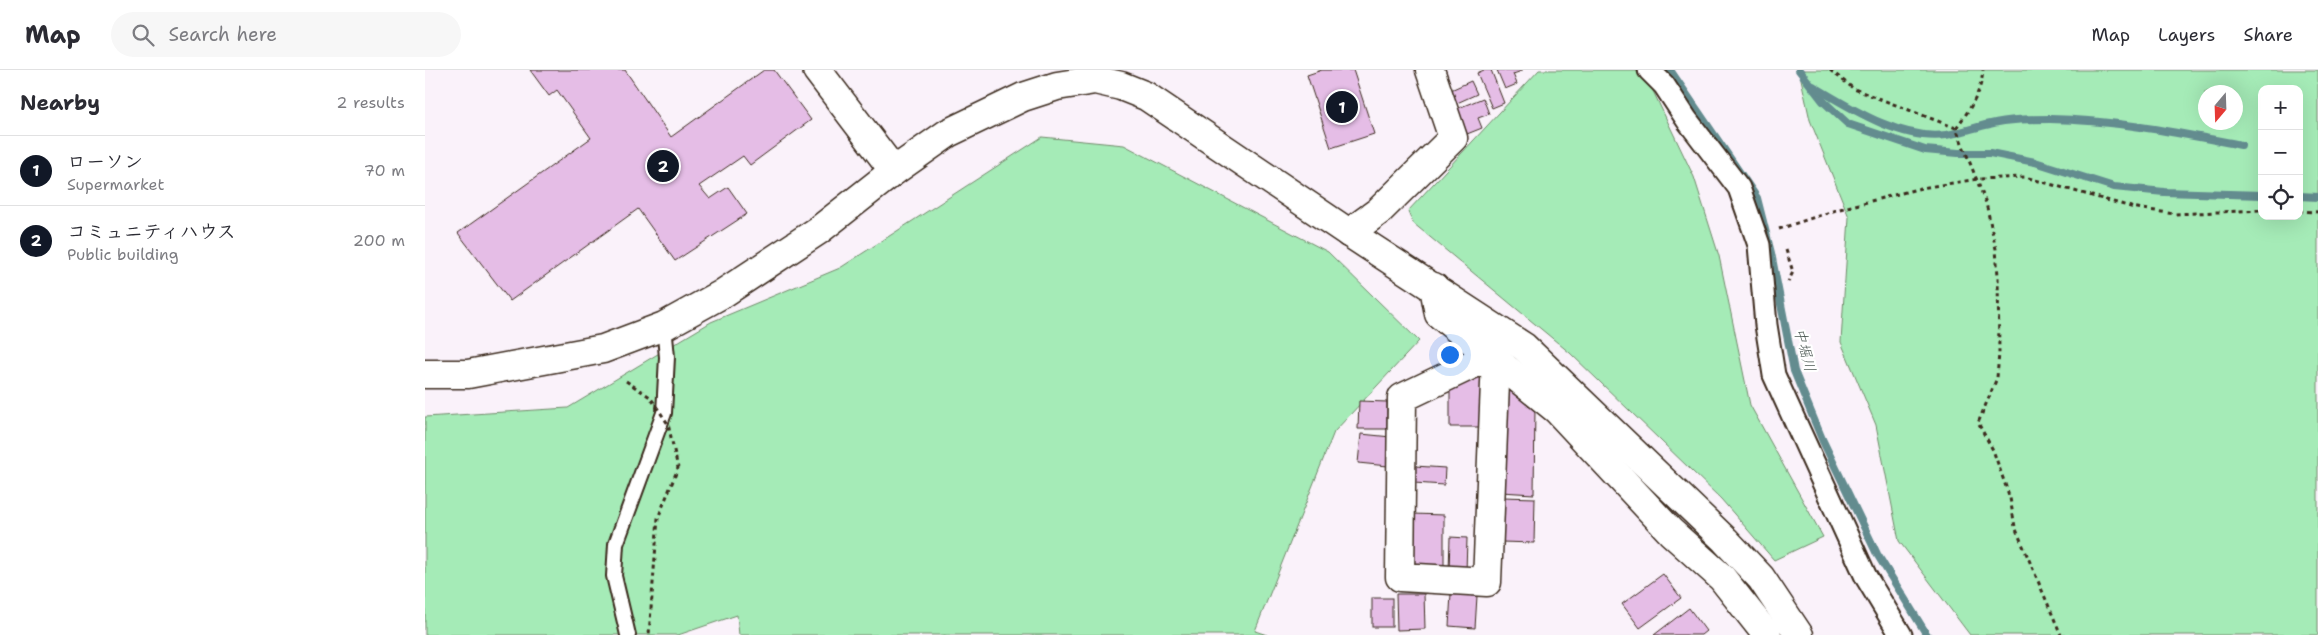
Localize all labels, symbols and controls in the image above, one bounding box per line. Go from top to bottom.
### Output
search box [111,12,461,57]
text: Map [25,19,81,51]
icon: search [129,21,157,49]
text: Search here [169,22,277,47]
text: Map [2092,23,2130,47]
text: Layers [2158,23,2215,47]
text: Share [2243,23,2293,47]
north arrow [2198,85,2243,130]
map controls [2258,85,2303,220]
button: + [2258,85,2303,130]
pin: 1 [1326,88,1358,126]
text: Nearby [20,89,100,117]
text: 2 results [336,92,405,113]
button: − [2258,130,2303,175]
pin: 2 [647,147,679,185]
text: ローソン [67,149,143,174]
text: 1 [32,160,40,181]
text: 70 m [364,160,405,181]
text: Supermarket [67,174,164,195]
button: locate [2258,175,2303,220]
text: コミュニティハウス [67,219,236,244]
text: 2 [30,230,42,251]
text: 200 m [353,230,405,251]
text: Public building [67,244,179,265]
water label: 中堀川 [1790,326,1820,374]
your location [1437,342,1463,368]

